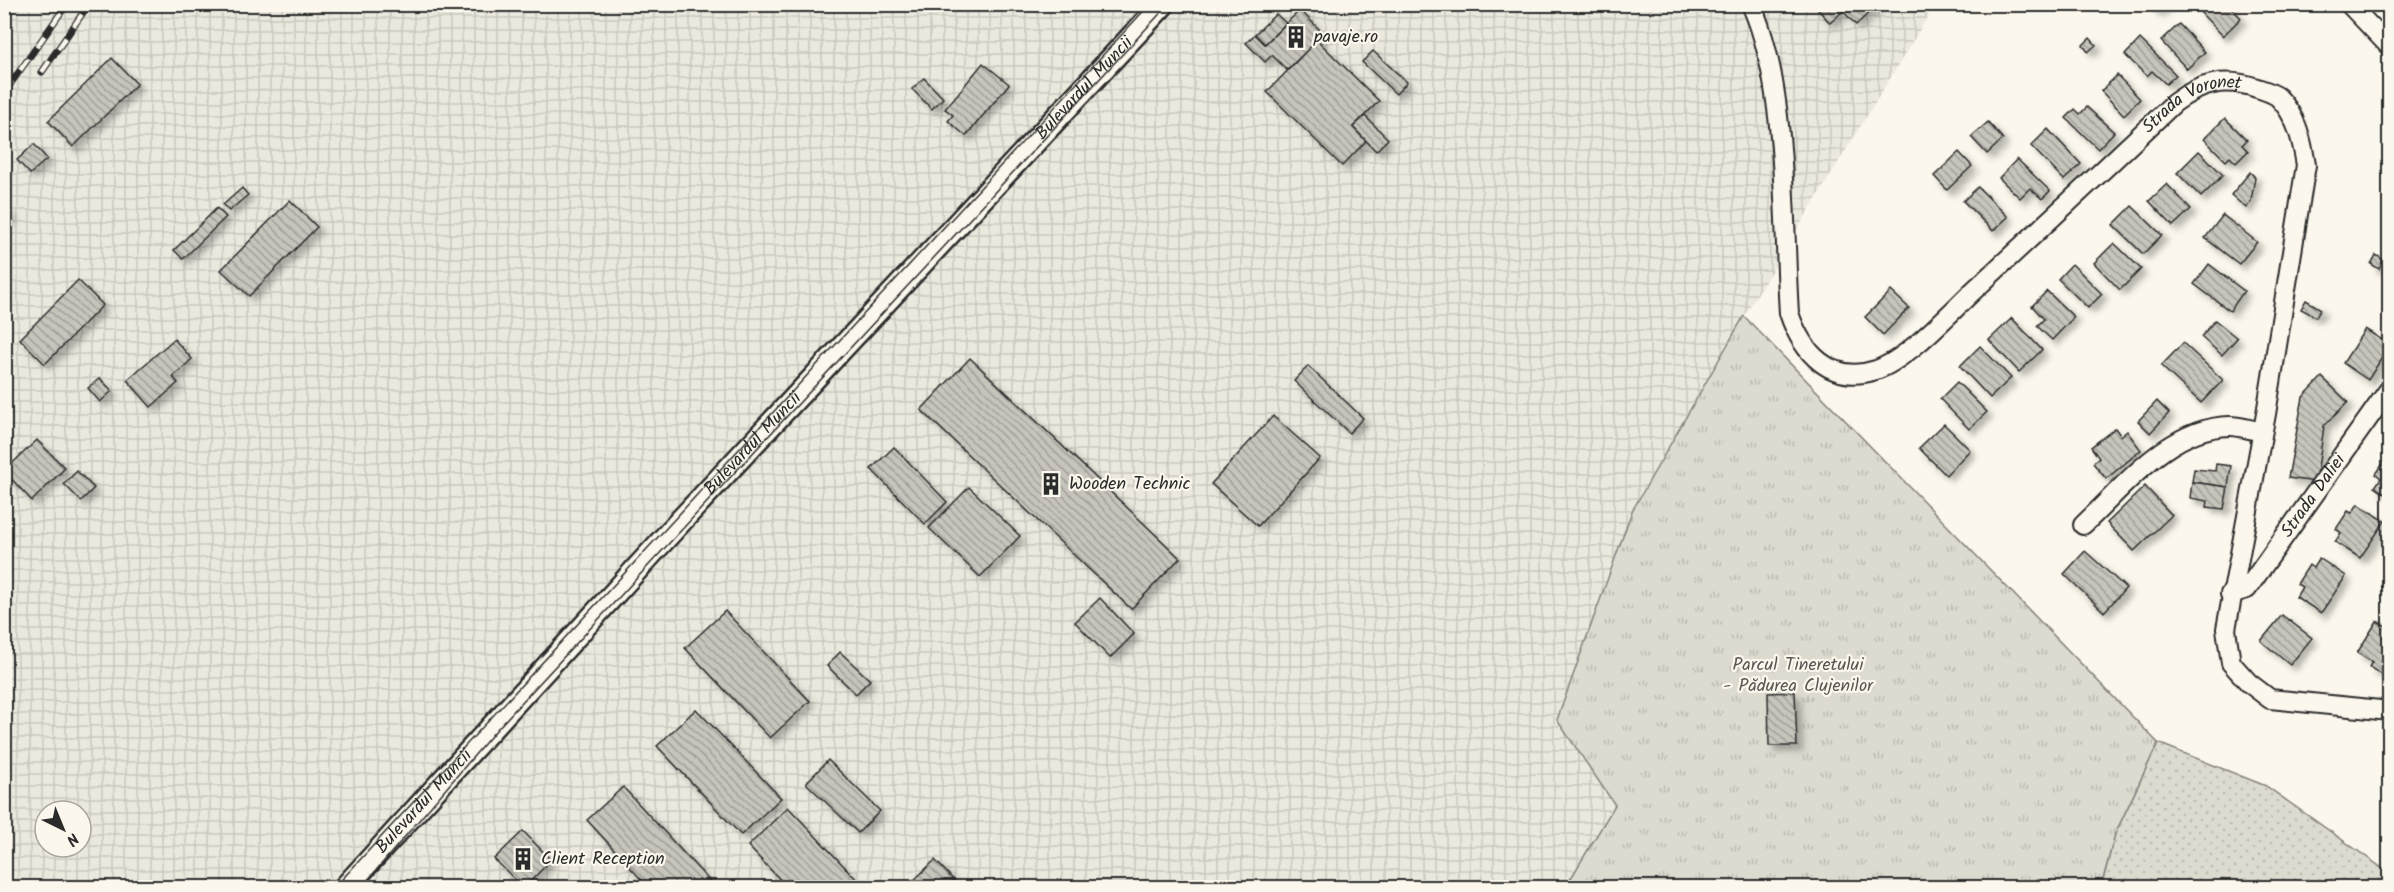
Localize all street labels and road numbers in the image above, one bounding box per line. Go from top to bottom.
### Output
street label: Bulevardul Muncii [1028,29,1141,147]
street label: Strada Voroneț [2135,68,2245,141]
street label: Bulevardul Muncii [697,385,809,502]
street label: Strada Daliei [2273,447,2354,544]
street label: Bulevardul Muncii [368,742,480,861]

